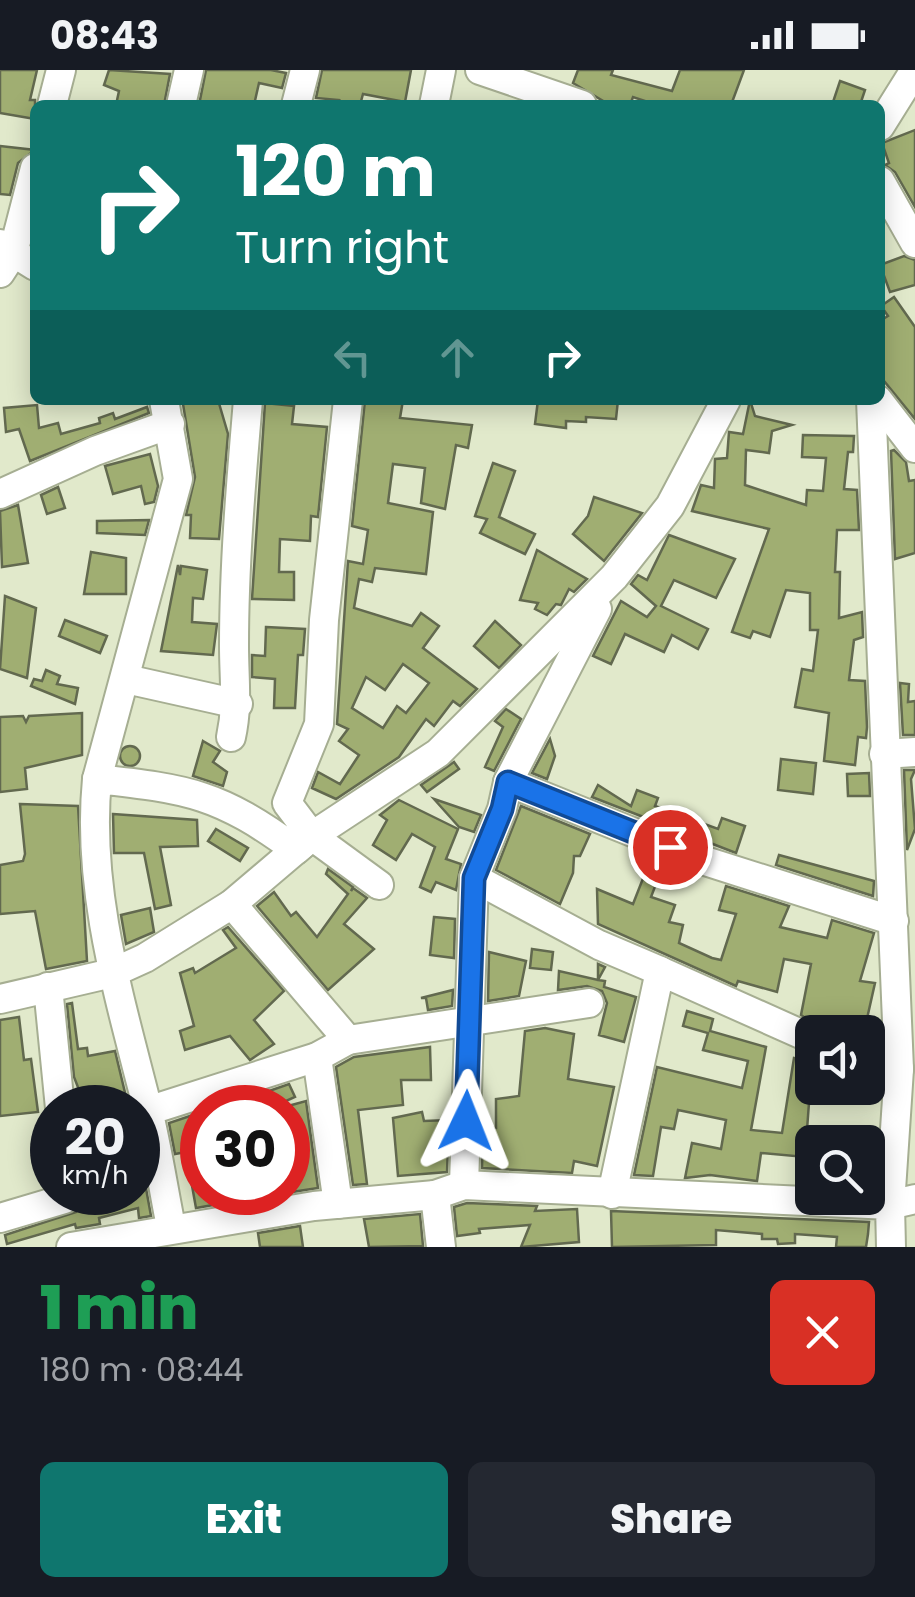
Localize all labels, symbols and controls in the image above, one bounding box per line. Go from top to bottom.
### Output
text: 08:43 [50,9,159,62]
text: 120 m [235,122,436,221]
icon: right [70,140,200,270]
text: Turn right [235,216,449,279]
icon: left [325,330,380,385]
icon: ahead [430,330,485,385]
icon: right [535,330,590,385]
pin [628,805,713,890]
icon: arrive [643,820,698,875]
map controls [795,1015,885,1215]
button: sound [795,1015,885,1105]
position arrow [414,1069,518,1173]
speed limit sign: 30 [180,1085,310,1215]
text: 20 [64,1102,126,1173]
button: search [795,1125,885,1215]
text: km/h [62,1158,128,1193]
text: 1 min [40,1266,198,1350]
button: close [770,1280,875,1385]
text: 180 m · 08:44 [40,1347,243,1392]
button: Exit [40,1462,448,1577]
button: Share [468,1462,875,1577]

